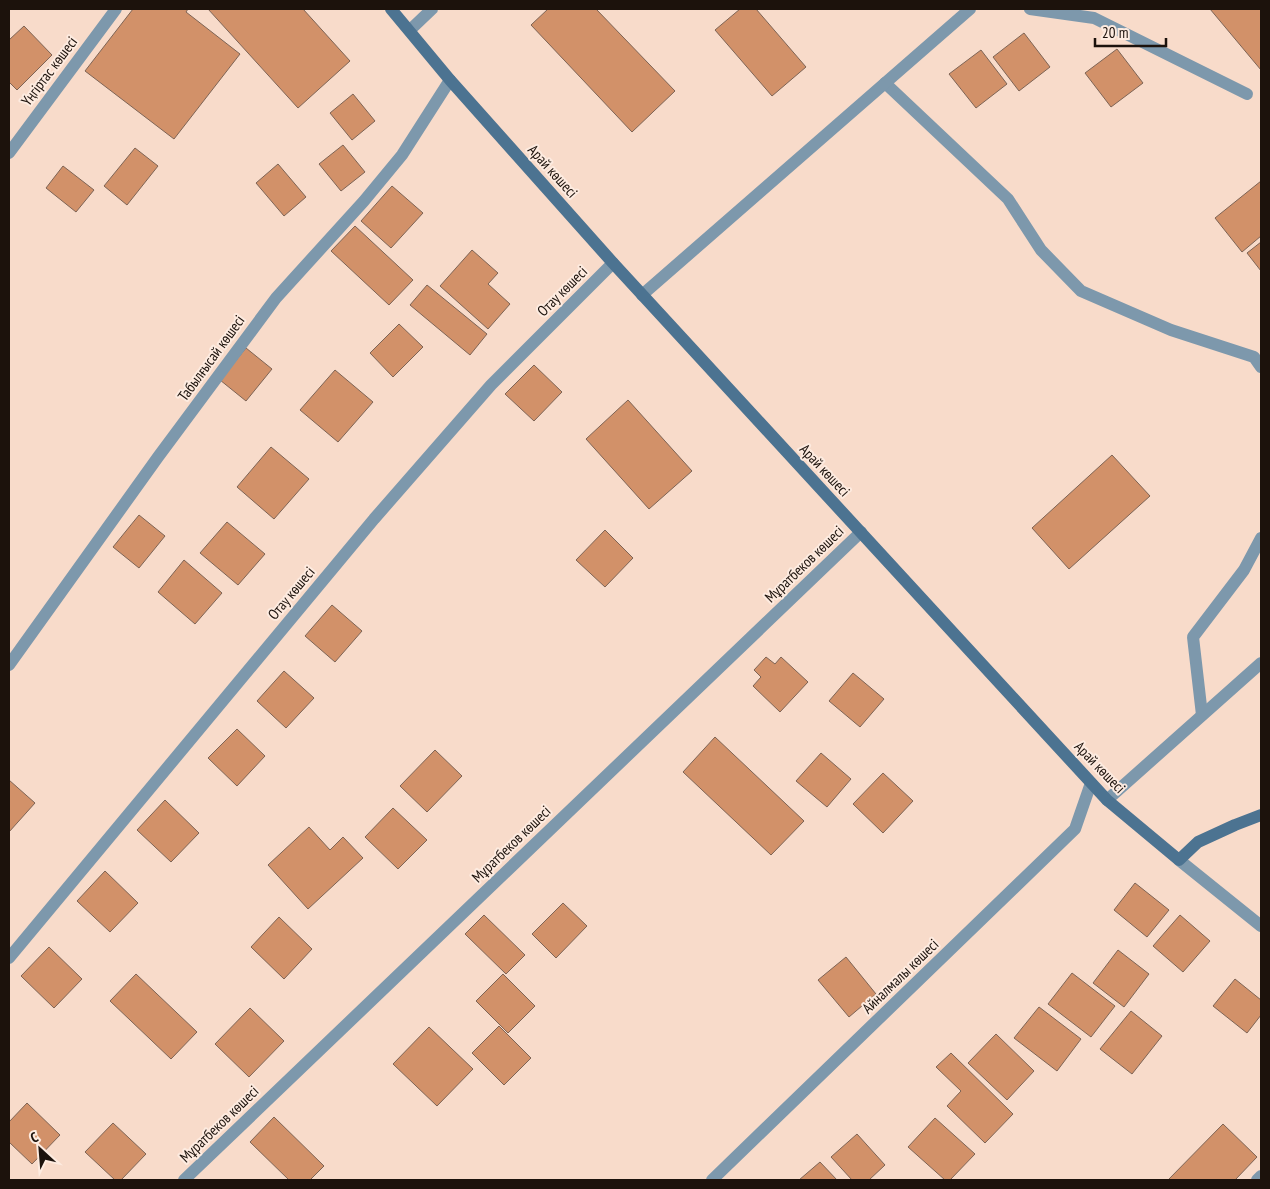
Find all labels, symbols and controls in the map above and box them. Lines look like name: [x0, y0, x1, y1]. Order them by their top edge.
scale bar: [1095, 15, 1166, 47]
text: 20 m: [1102, 23, 1128, 42]
street label: Үңгіртас көшесі: [17, 33, 81, 109]
street label: Арай көшесі: [524, 140, 582, 202]
street label: Отау көшесі: [533, 262, 591, 320]
street label: Табылғысай көшесі: [173, 311, 249, 405]
street label: Арай көшесі: [796, 440, 854, 500]
street label: Мұратбеков көшесі: [761, 522, 847, 606]
street label: Отау көшесі: [263, 563, 319, 623]
street label: Арай көшесі: [1071, 737, 1129, 797]
street label: Мұратбеков көшесі: [468, 802, 554, 886]
street label: Айналмалы көшесі: [858, 935, 942, 1017]
street label: Мұратбеков көшесі: [176, 1082, 262, 1166]
north arrow: [15, 1124, 65, 1174]
text: С: [27, 1128, 42, 1147]

